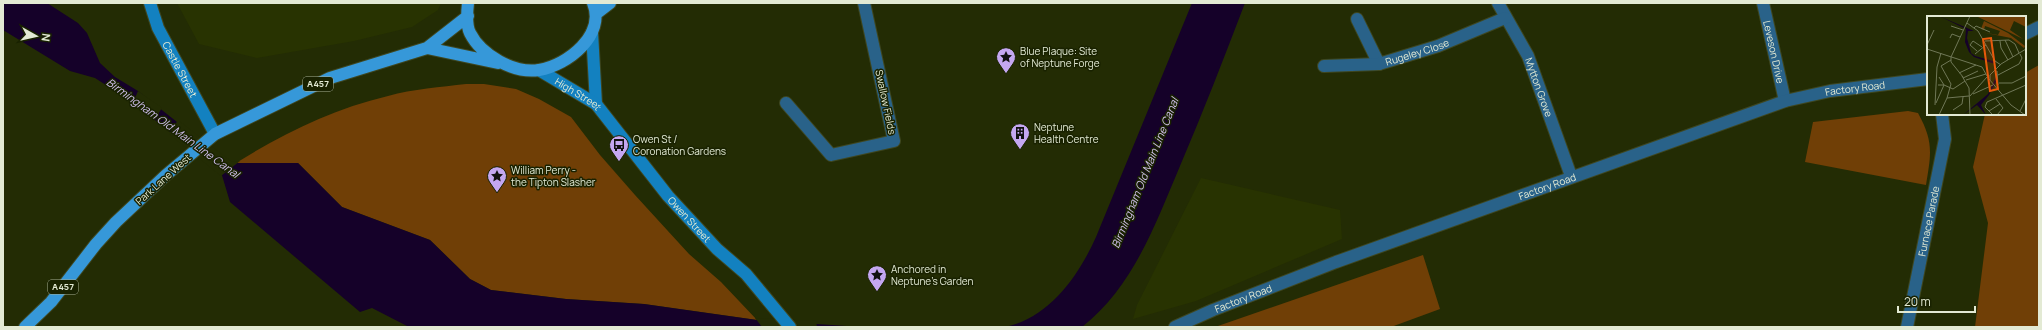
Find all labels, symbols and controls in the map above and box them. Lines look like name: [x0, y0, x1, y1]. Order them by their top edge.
north arrow: [16, 16, 56, 56]
inset map: [1927, 16, 2026, 115]
street label: Leveson Drive: [1760, 19, 1788, 85]
text: N: [38, 33, 54, 43]
street label: Rugeley Close: [1384, 35, 1451, 69]
street label: Castle Street: [159, 39, 201, 100]
place label: Blue Plaque: Site of Neptune Forge: [1020, 44, 1100, 70]
place icon: Blue Plaque: Site of Neptune Forge: [995, 46, 1017, 74]
street label: Mytton Grove: [1522, 56, 1556, 119]
street label: Swallow Fields: [872, 68, 900, 136]
water label: Birmingham Old Main Line Canal: [104, 74, 244, 182]
street label: High Street: [552, 74, 605, 113]
road number: A457: [303, 77, 333, 91]
street label: Factory Road: [1824, 77, 1886, 99]
water label: Birmingham Old Main Line Canal: [1107, 94, 1182, 250]
place label: Neptune Health Centre: [1034, 120, 1099, 146]
building icon: Neptune Health Centre: [1009, 122, 1031, 150]
place label: Owen St / Coronation Gardens: [633, 132, 726, 158]
bus stop icon: Owen St / Coronation Gardens: [608, 134, 630, 162]
street label: Park Lane West: [132, 150, 194, 208]
place label: William Perry - the Tipton Slasher: [511, 163, 596, 189]
place icon: William Perry - the Tipton Slasher: [486, 165, 508, 193]
street label: Factory Road: [1516, 169, 1578, 203]
street label: Furnace Parade: [1914, 185, 1942, 258]
street label: Owen Street: [665, 193, 714, 245]
place label: Anchored in Neptune's Garden: [891, 262, 974, 288]
place icon: Anchored in Neptune's Garden: [866, 264, 888, 292]
road number: A457: [48, 280, 78, 294]
street label: Factory Road: [1213, 281, 1274, 316]
scale bar: [1898, 288, 1975, 314]
text: 20 m: [1904, 293, 1931, 310]

